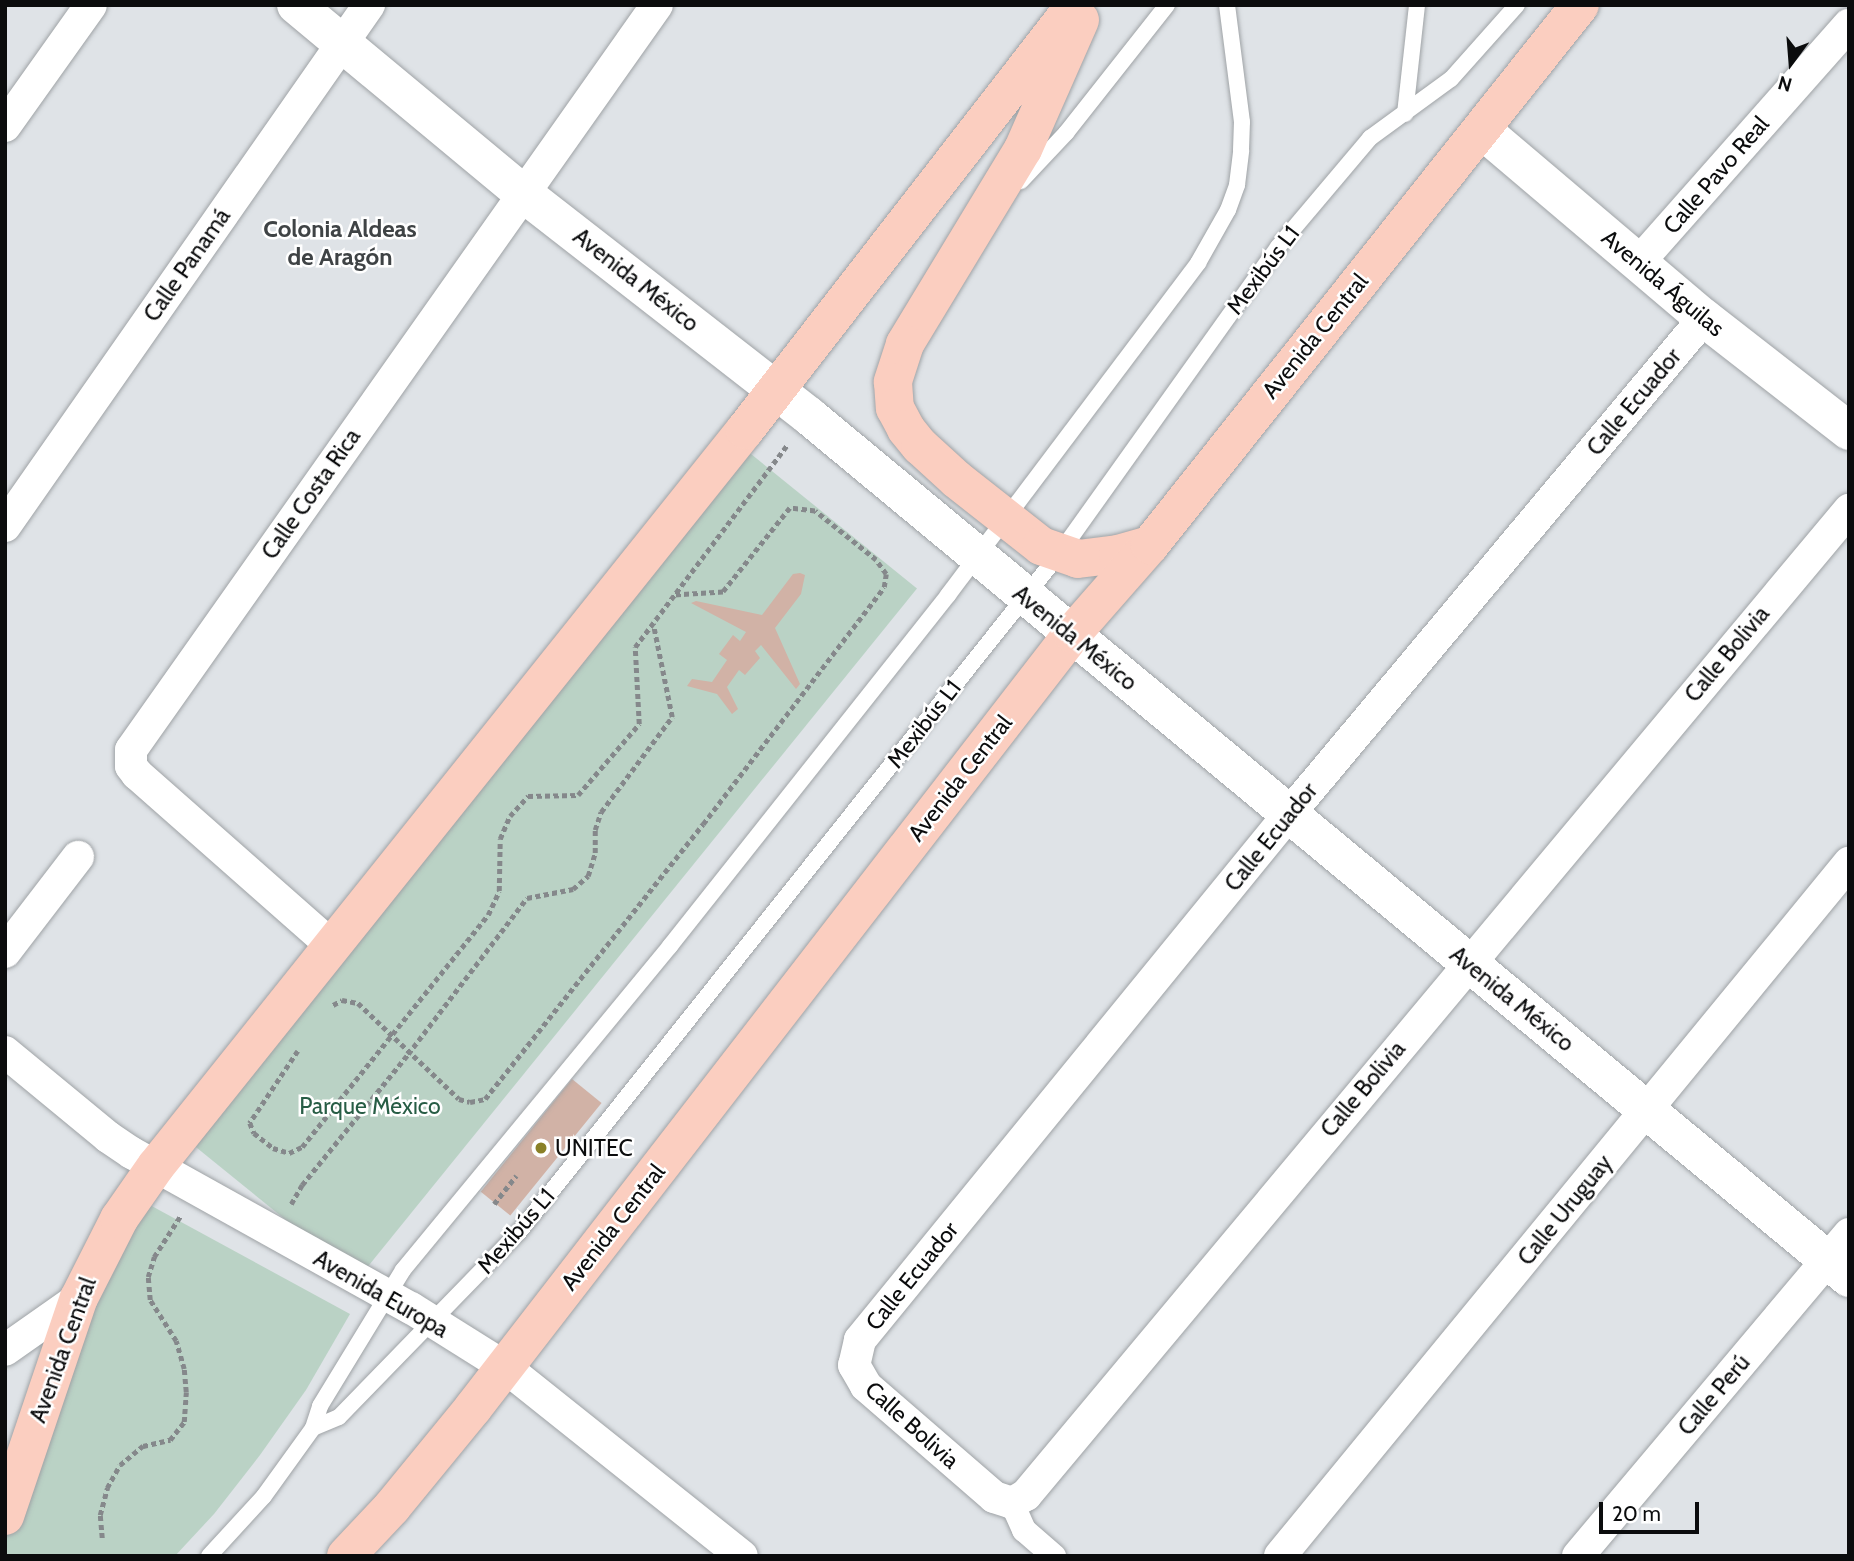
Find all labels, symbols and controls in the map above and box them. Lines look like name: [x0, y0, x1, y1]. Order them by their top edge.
north arrow: [1756, 28, 1826, 98]
text: N: [1775, 71, 1795, 97]
street label: Calle Pavo Real: [1657, 110, 1775, 240]
street label: Calle Panamá: [138, 203, 236, 327]
district label: Colonia Aldeas de Aragón: [263, 215, 417, 271]
street label: Mexibús L1: [1221, 220, 1305, 320]
street label: Avenida México: [568, 222, 704, 338]
street label: Avenida Águilas: [1596, 224, 1730, 342]
street label: Avenida Central: [1256, 268, 1374, 404]
street label: Calle Ecuador: [1581, 343, 1687, 461]
street label: Calle Costa Rica: [256, 423, 366, 565]
street label: Avenida México: [1007, 580, 1143, 696]
street label: Calle Bolivia: [1679, 600, 1775, 708]
street label: Mexibús L1: [881, 675, 967, 773]
street label: Avenida Central: [902, 709, 1018, 847]
street label: Calle Ecuador: [1219, 777, 1323, 897]
street label: Avenida México: [1444, 941, 1580, 1057]
street label: Calle Bolivia: [1315, 1035, 1411, 1143]
park label: Parque México: [299, 1092, 441, 1120]
place label: UNITEC: [555, 1134, 633, 1162]
marker: UNITEC: [533, 1140, 549, 1156]
street label: Calle Uruguay: [1512, 1149, 1618, 1271]
street label: Avenida Central: [555, 1158, 671, 1296]
street label: Mexibús L1: [471, 1183, 561, 1279]
street label: Calle Ecuador: [860, 1216, 964, 1336]
street label: Avenida Europa: [309, 1244, 453, 1344]
street label: Avenida Central: [24, 1274, 102, 1426]
street label: Calle Perú: [1672, 1349, 1756, 1441]
street label: Calle Bolivia: [859, 1376, 965, 1474]
scale bar: [1602, 1488, 1702, 1532]
text: 20 m: [1612, 1501, 1661, 1526]

